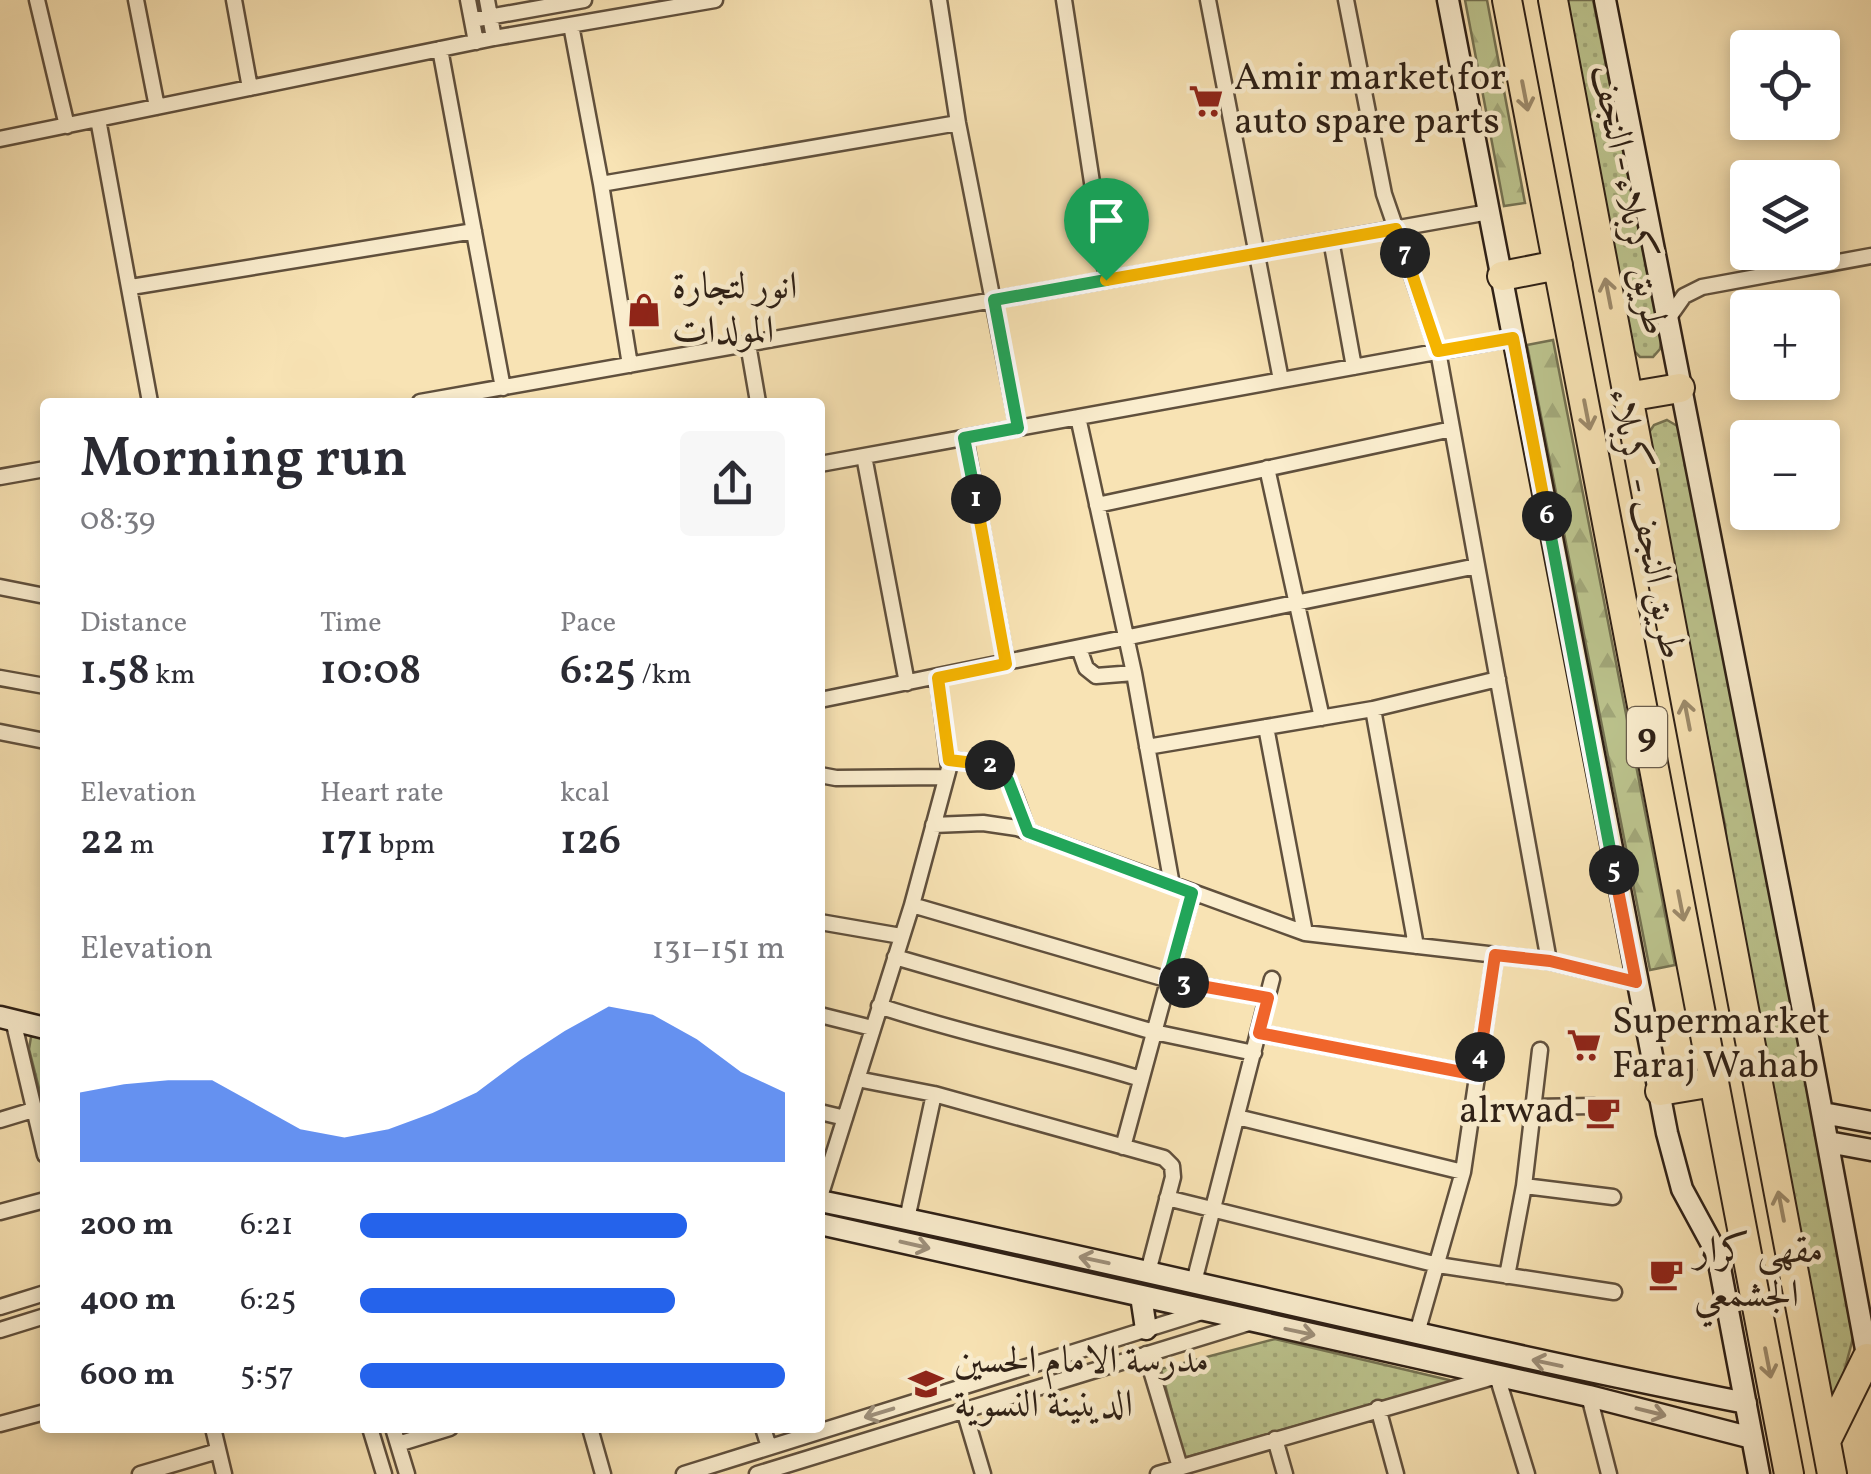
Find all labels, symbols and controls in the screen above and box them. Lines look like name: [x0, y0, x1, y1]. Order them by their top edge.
map controls: [1730, 30, 1840, 530]
button: locate: [1730, 30, 1840, 140]
place label: Amir market for auto spare parts: [1234, 53, 1506, 150]
street label: طريق كربلاء - النجف: [1576, 60, 1680, 340]
one-way arrow: [1517, 79, 1536, 111]
supermarket icon: Amir market for auto spare parts: [1187, 82, 1225, 120]
button: layers: [1730, 160, 1840, 270]
pin: [1064, 178, 1149, 281]
icon: arrive: [1079, 193, 1134, 248]
pin: 7: [1380, 228, 1430, 278]
text: 7: [1398, 233, 1412, 272]
place label: انور لتجارة المولدات: [672, 262, 797, 359]
one-way arrow: [1597, 277, 1616, 309]
button: +: [1730, 290, 1840, 400]
shop icon: انور لتجارة المولدات: [625, 291, 663, 329]
street label: طريق النجف - كربلاء: [1593, 384, 1697, 664]
one-way arrow: [1578, 398, 1597, 430]
button: −: [1730, 420, 1840, 530]
text: Morning run: [80, 423, 408, 499]
button: share: [680, 431, 785, 536]
pin: 1: [951, 474, 1001, 524]
text: 1: [970, 479, 982, 518]
pin: 6: [1522, 491, 1572, 541]
text: 6: [1539, 496, 1555, 535]
text: 08:39: [80, 499, 155, 543]
text: Distance: [80, 604, 187, 643]
text: Time: [320, 604, 381, 643]
text: Pace: [560, 604, 616, 643]
text: 1.58: [80, 643, 150, 702]
text: 10:08: [320, 643, 421, 702]
text: 6:25: [560, 643, 636, 702]
text: km: [150, 656, 195, 695]
text: /km: [636, 656, 692, 695]
one-way arrow: [1677, 699, 1696, 732]
road number: 9: [1627, 707, 1667, 767]
pin: 2: [965, 740, 1015, 790]
text: 2: [983, 745, 997, 784]
text: Elevation: [80, 774, 196, 813]
text: Heart rate: [320, 774, 444, 813]
text: kcal: [560, 774, 610, 813]
text: 22: [80, 813, 124, 872]
text: 171: [320, 813, 373, 872]
text: 126: [560, 813, 621, 872]
text: m: [124, 826, 155, 865]
text: bpm: [373, 826, 435, 865]
pin: 5: [1589, 845, 1639, 895]
text: 5: [1607, 850, 1621, 889]
one-way arrow: [1672, 889, 1691, 922]
text: Elevation: [80, 928, 213, 972]
text: 131–151 m: [652, 928, 785, 972]
pin: 3: [1159, 958, 1209, 1008]
text: 3: [1177, 963, 1191, 1002]
place label: Supermarket Faraj Wahab: [1612, 997, 1830, 1094]
supermarket icon: Supermarket Faraj Wahab: [1565, 1026, 1603, 1064]
pin: 4: [1455, 1032, 1505, 1082]
text: 4: [1472, 1037, 1488, 1076]
place label: alrwad: [1459, 1086, 1575, 1139]
cafe icon: alrwad: [1584, 1093, 1622, 1131]
one-way arrow: [1771, 1190, 1790, 1223]
text: 200 m: [80, 1204, 174, 1248]
text: 6:21: [240, 1204, 293, 1248]
place label: مقهى كرار الجشمعي: [1690, 1226, 1823, 1328]
one-way arrow: [898, 1237, 930, 1255]
one-way arrow: [1079, 1250, 1111, 1268]
cafe icon: مقهى كرار الجشمعي: [1647, 1255, 1685, 1293]
text: 400 m: [80, 1279, 176, 1323]
text: 6:25: [240, 1279, 296, 1323]
one-way arrow: [1283, 1324, 1315, 1342]
place label: مدرسة الامام الحسين الدينينة النسوية: [954, 1336, 1209, 1433]
one-way arrow: [1759, 1346, 1778, 1378]
one-way arrow: [1532, 1353, 1564, 1372]
text: 600 m: [80, 1354, 175, 1398]
text: 5:57: [240, 1354, 294, 1398]
school or university icon: مدرسة الامام الحسين الدينينة النسوية: [907, 1365, 945, 1403]
one-way arrow: [1635, 1404, 1666, 1423]
one-way arrow: [863, 1405, 895, 1423]

